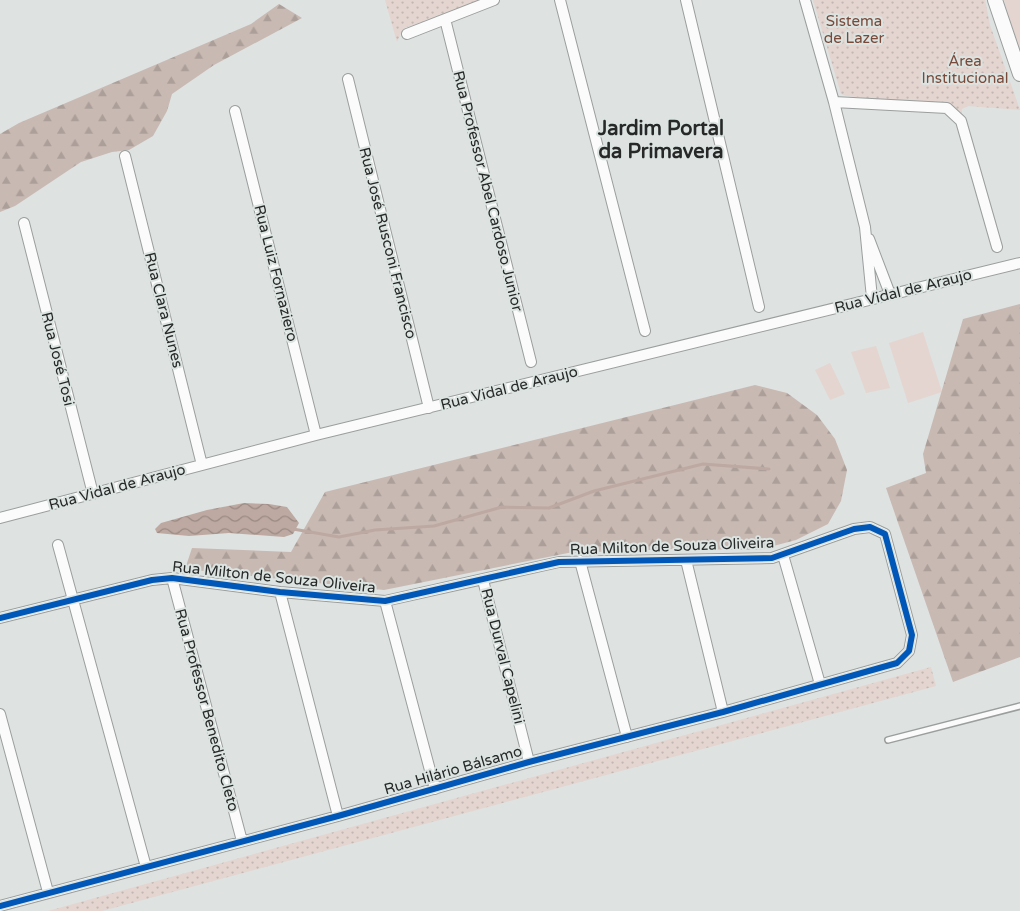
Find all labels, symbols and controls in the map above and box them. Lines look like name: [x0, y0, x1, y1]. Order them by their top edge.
park label: Sistema de Lazer: [824, 12, 885, 47]
park label: Área Institucional: [922, 52, 1008, 87]
street label: Rua Professor Abel Cardoso Junior: [449, 69, 527, 313]
district label: Jardim Portal da Primavera: [597, 117, 724, 164]
street label: Rua José Rusconi Francisco: [355, 145, 421, 341]
street label: Rua Luiz Fornaziero: [250, 203, 302, 343]
street label: Rua Clara Nunes: [141, 250, 187, 370]
street label: Rua Vidal de Araujo: [833, 265, 973, 317]
street label: Rua José Tosi: [38, 310, 78, 408]
street label: Rua Vidal de Araujo: [439, 362, 579, 414]
street label: Rua Vidal de Araujo: [47, 460, 187, 514]
street label: Rua Milton de Souza Oliveira: [569, 533, 775, 559]
street label: Rua Milton de Souza Oliveira: [171, 557, 377, 597]
street label: Rua Durval Capelini: [477, 586, 529, 726]
street label: Rua Professor Benedito Cleto: [171, 607, 243, 813]
street label: Rua Hilário Bálsamo: [382, 742, 524, 798]

